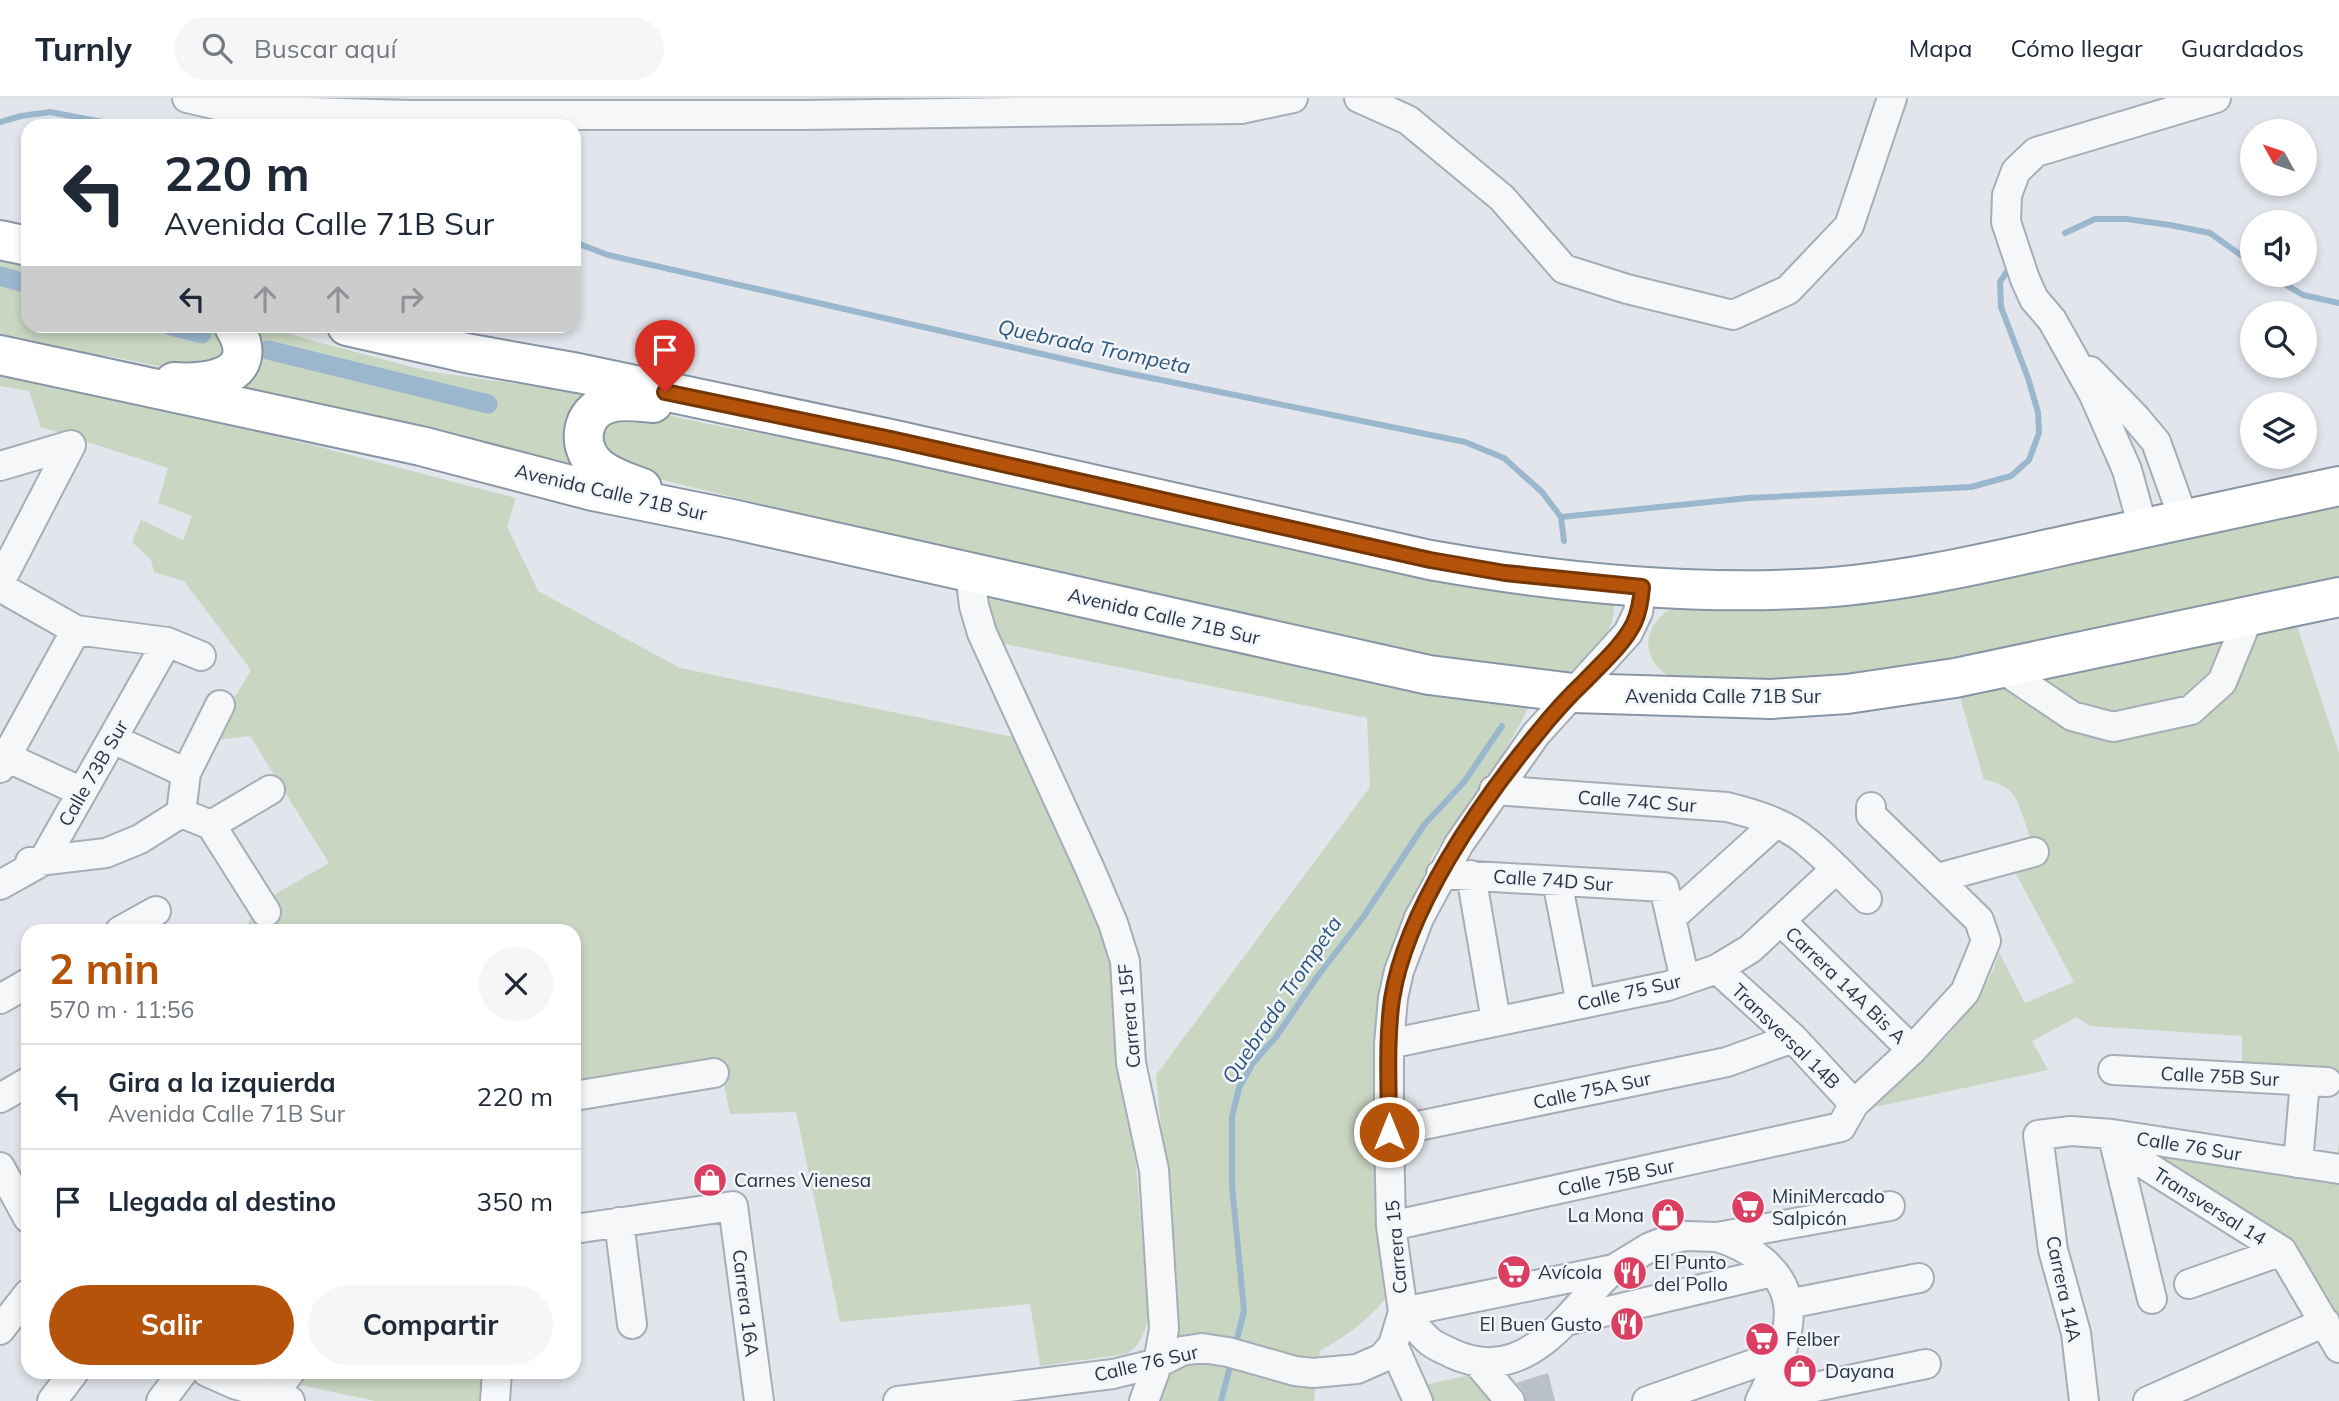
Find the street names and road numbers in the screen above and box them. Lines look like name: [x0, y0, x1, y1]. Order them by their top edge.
street label: Avenida Calle 71B Sur: [513, 458, 709, 526]
street label: Avenida Calle 71B Sur: [1066, 582, 1262, 650]
street label: Avenida Calle 71B Sur: [1625, 684, 1821, 708]
street label: Calle 73B Sur: [53, 715, 133, 830]
street label: Calle 74C Sur: [1577, 785, 1697, 817]
street label: Calle 74D Sur: [1492, 864, 1614, 896]
street label: Carrera 14A Bis A: [1781, 921, 1911, 1049]
street label: Carrera 15F: [1112, 962, 1146, 1069]
street label: Calle 75 Sur: [1575, 968, 1683, 1016]
street label: Transversal 14B: [1727, 978, 1845, 1094]
street label: Calle 75B Sur: [2160, 1061, 2280, 1091]
street label: Calle 75A Sur: [1531, 1066, 1653, 1114]
street label: Calle 76 Sur: [2135, 1126, 2243, 1166]
street label: Calle 75B Sur: [1555, 1153, 1677, 1201]
street label: Transversal 14: [2149, 1162, 2271, 1250]
street label: Carrera 15: [1380, 1199, 1412, 1295]
street label: Carrera 14A: [2041, 1234, 2087, 1344]
street label: Carrera 16A: [728, 1248, 764, 1358]
street label: Calle 76 Sur: [1092, 1339, 1200, 1387]

